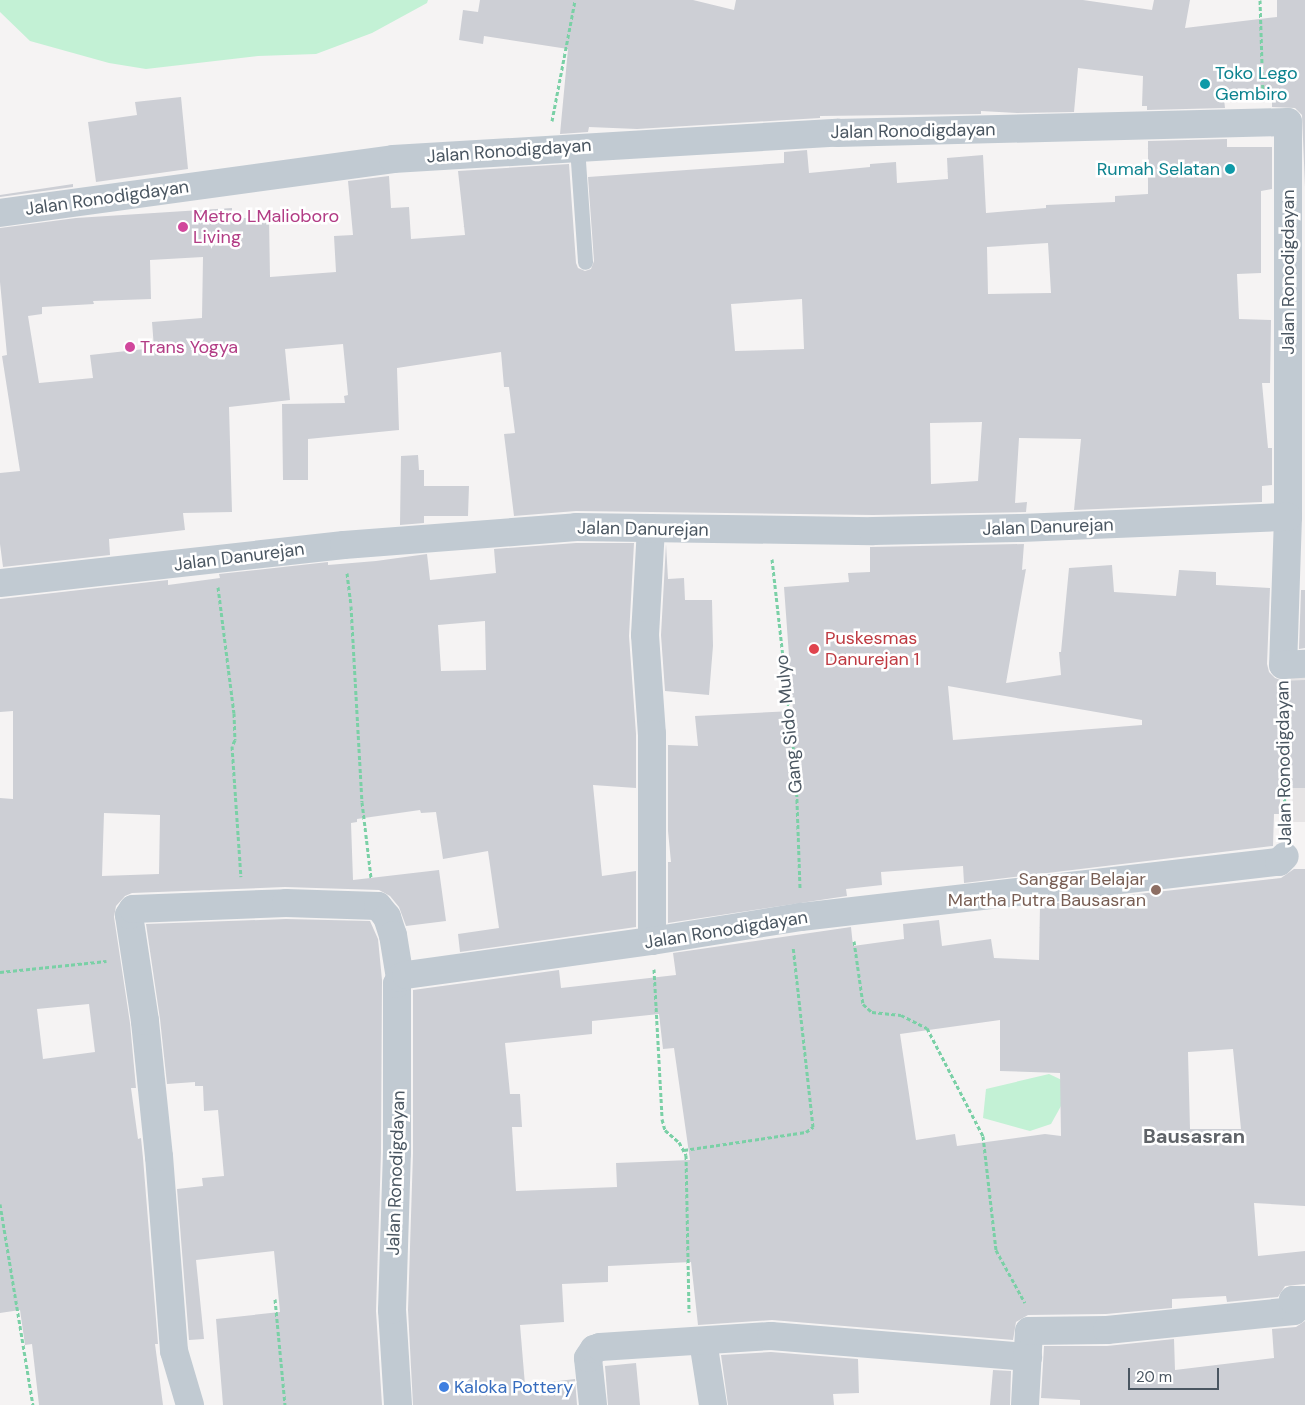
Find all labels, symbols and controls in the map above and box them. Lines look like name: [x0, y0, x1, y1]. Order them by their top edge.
place label: Toko Lego Gembiro: [1215, 63, 1298, 106]
marker: Toko Lego Gembiro: [1199, 78, 1211, 90]
street label: Jalan Ronodigdayan: [830, 119, 996, 143]
street label: Jalan Ronodigdayan: [426, 134, 592, 168]
place label: Rumah Selatan: [1097, 158, 1220, 180]
marker: Rumah Selatan: [1224, 163, 1236, 175]
street label: Jalan Ronodigdayan: [24, 176, 190, 220]
street label: Jalan Ronodigdayan: [1277, 189, 1299, 355]
place label: Metro LMalioboro Living: [193, 206, 339, 248]
marker: Metro LMalioboro Living: [177, 221, 189, 233]
place label: Trans Yogya: [140, 336, 238, 358]
marker: Trans Yogya: [124, 341, 136, 353]
street label: Jalan Danurejan: [982, 514, 1114, 540]
street label: Jalan Danurejan: [577, 517, 709, 541]
street label: Jalan Danurejan: [172, 538, 306, 576]
place label: Puskesmas Danurejan 1: [825, 628, 919, 670]
marker: Puskesmas Danurejan 1: [807, 642, 821, 656]
street label: Gang Sido Mulyo: [771, 654, 807, 794]
street label: Jalan Ronodigdayan: [1272, 680, 1296, 846]
place label: Sanggar Belajar Martha Putra Bausasran: [948, 869, 1146, 912]
marker: Sanggar Belajar Martha Putra Bausasran: [1150, 884, 1162, 896]
street label: Jalan Ronodigdayan: [643, 906, 809, 954]
street label: Jalan Ronodigdayan: [382, 1090, 410, 1256]
district label: Bausasran: [1143, 1124, 1245, 1148]
scale bar: [1130, 1358, 1221, 1390]
text: 20 m: [1136, 1367, 1172, 1387]
place label: Kaloka Pottery: [454, 1376, 573, 1398]
marker: Kaloka Pottery: [438, 1381, 450, 1393]

